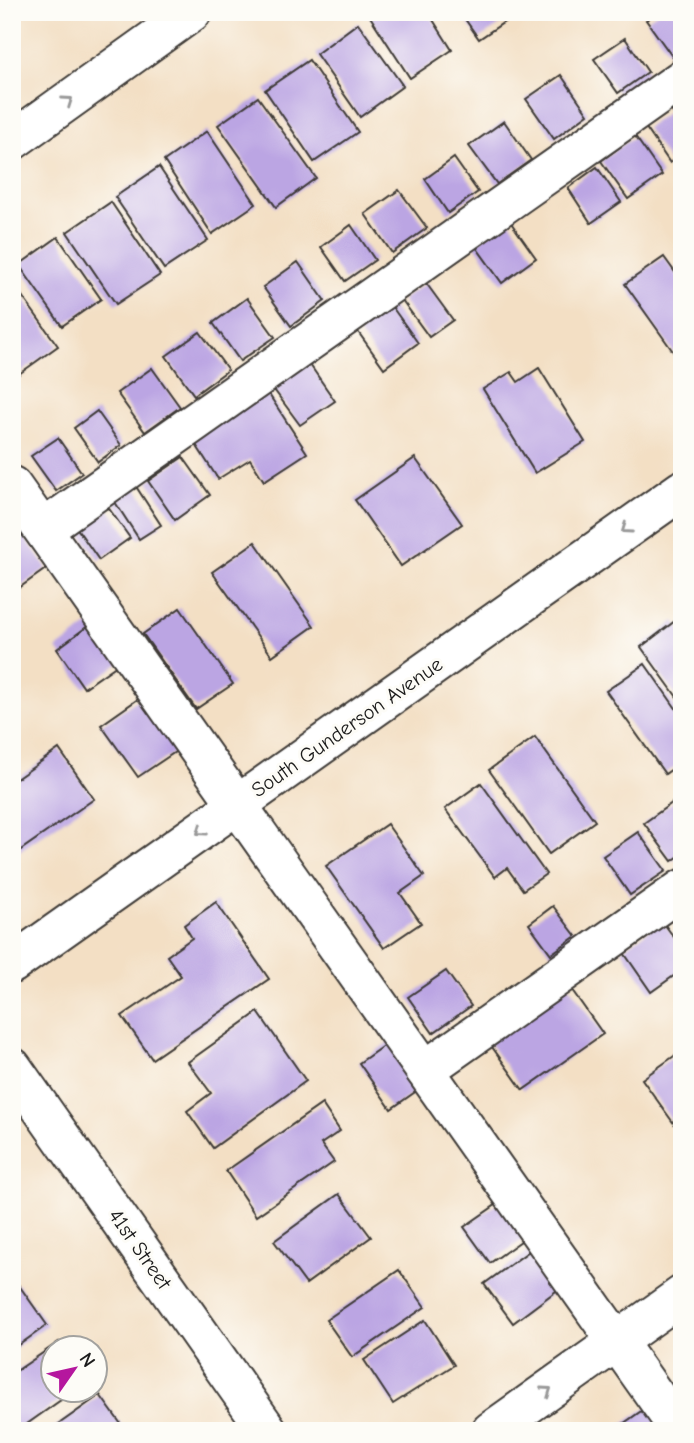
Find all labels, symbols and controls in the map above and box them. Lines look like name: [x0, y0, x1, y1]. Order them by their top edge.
one-way arrow: [60, 97, 73, 109]
one-way arrow: [621, 521, 634, 533]
street label: South Gunderson Avenue: [247, 652, 447, 802]
one-way arrow: [196, 823, 209, 835]
street label: 41st Street: [104, 1204, 177, 1295]
north arrow: [38, 1334, 108, 1404]
text: N: [75, 1349, 100, 1371]
one-way arrow: [539, 1387, 552, 1399]

